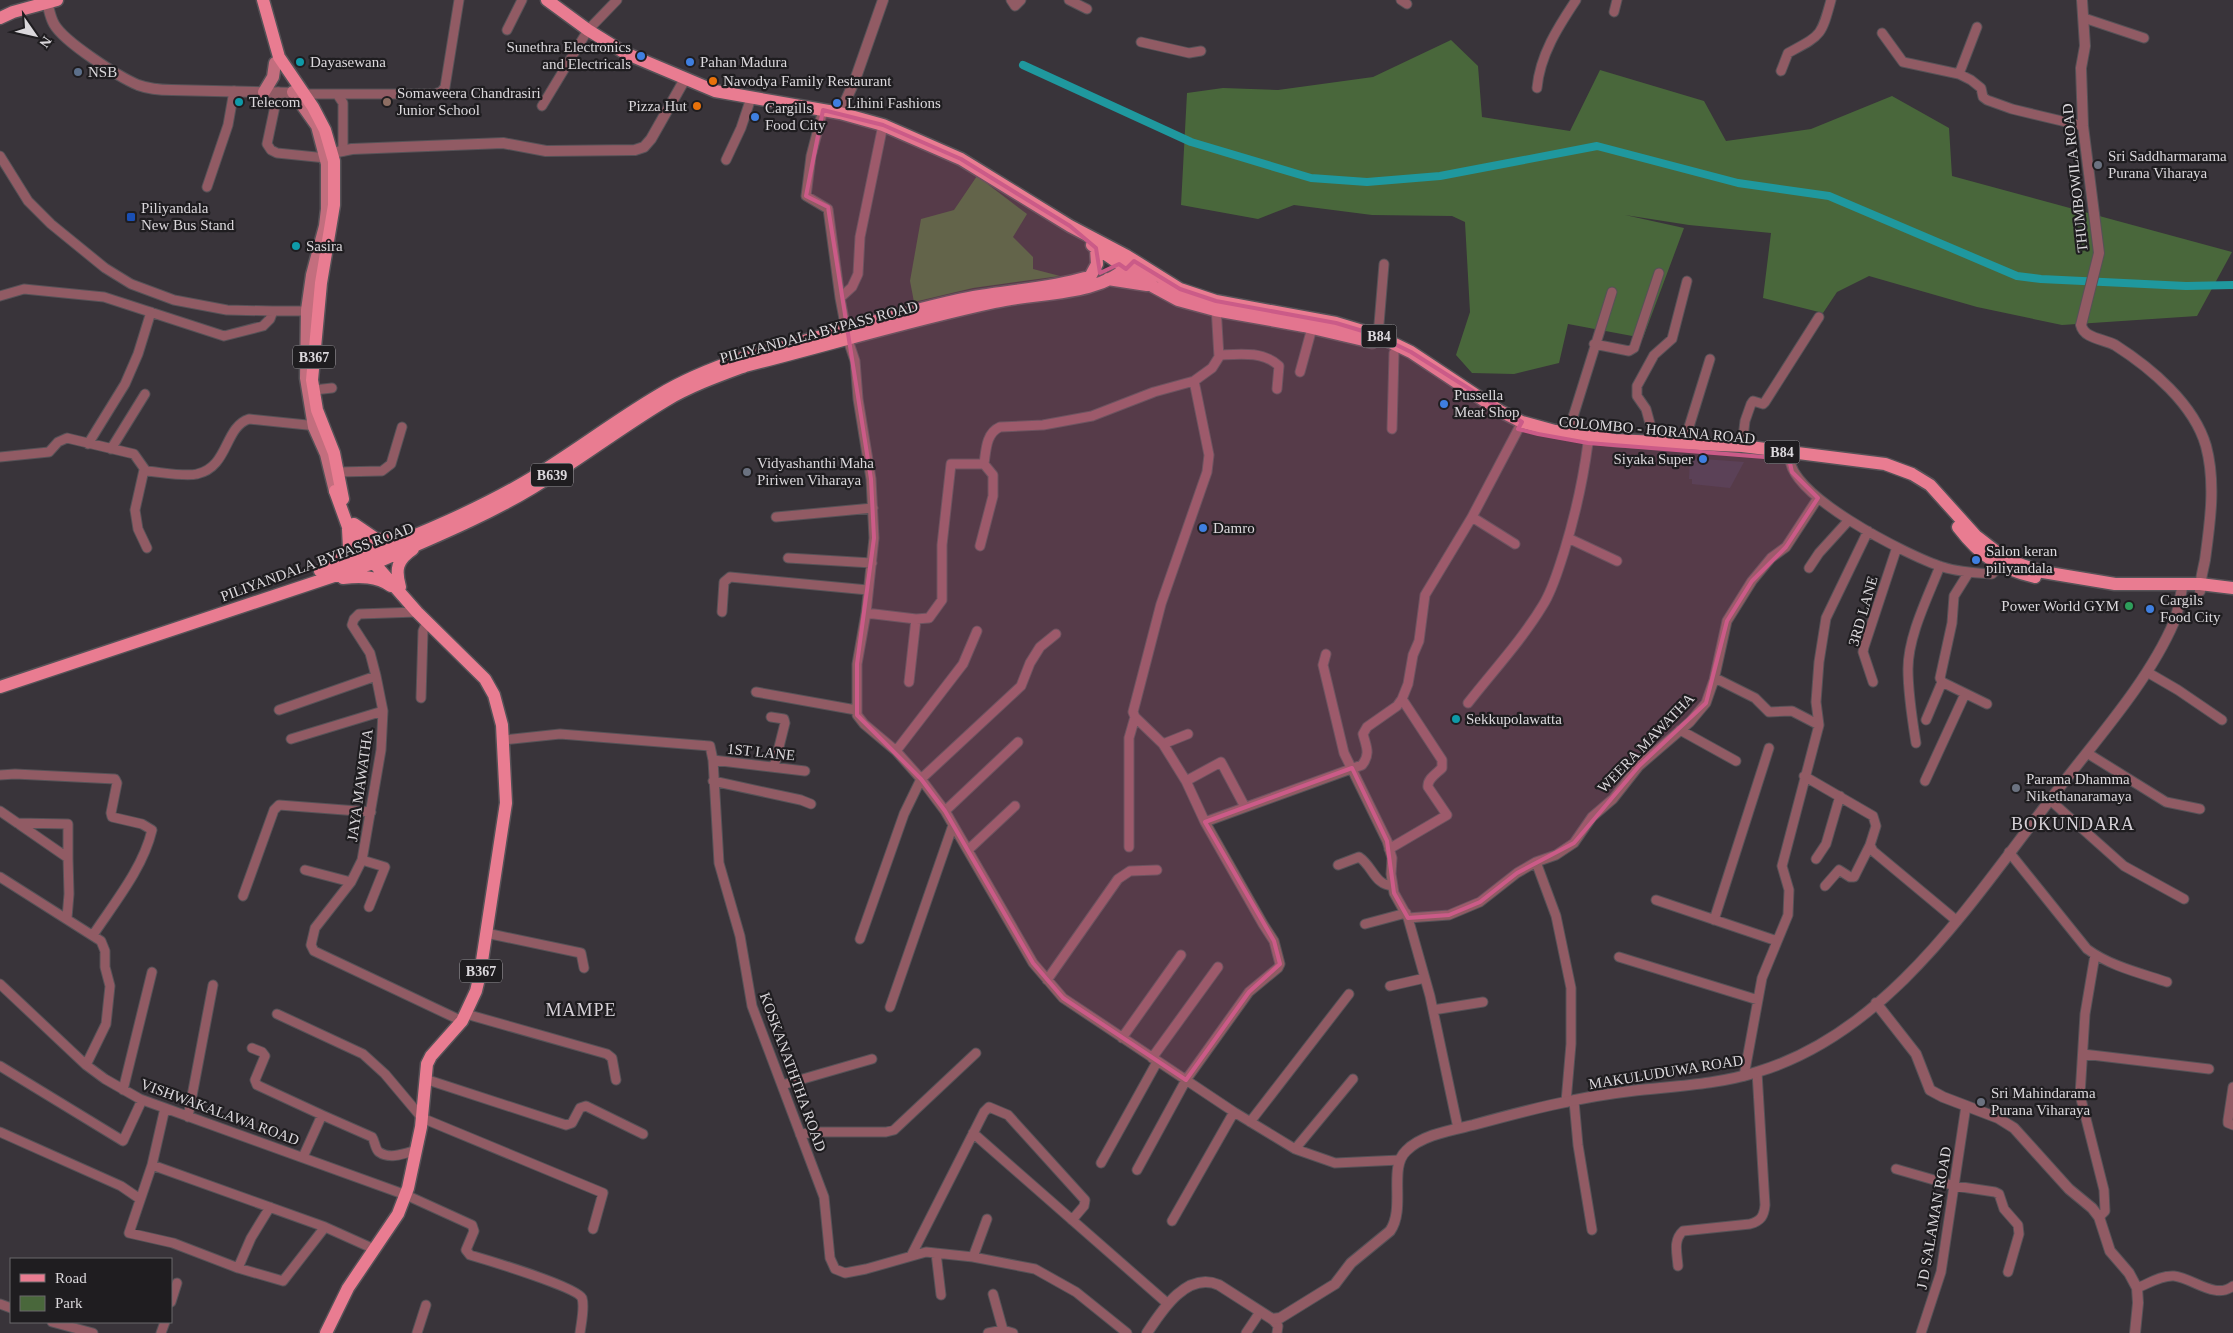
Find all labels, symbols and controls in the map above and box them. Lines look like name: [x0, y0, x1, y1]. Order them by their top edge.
north arrow: [10, 10, 60, 60]
text: N: [36, 34, 54, 50]
place label: Sunethra Electronics and Electricals: [506, 39, 631, 72]
marker: Sunethra Electronics and Electricals: [635, 50, 647, 62]
place label: Dayasewana: [310, 54, 386, 70]
place label: Pahan Madura: [700, 54, 787, 70]
marker: Dayasewana: [294, 56, 306, 68]
marker: Pahan Madura: [684, 56, 696, 68]
place label: NSB: [88, 64, 117, 80]
marker: NSB: [72, 66, 84, 78]
place label: Navodya Family Restaurant: [723, 73, 892, 89]
marker: Navodya Family Restaurant: [707, 75, 719, 87]
place label: Somaweera Chandrasiri Junior School: [397, 85, 541, 118]
place label: Telecom: [249, 94, 301, 110]
place label: Lihini Fashions: [847, 95, 941, 111]
marker: Telecom: [233, 96, 245, 108]
marker: Somaweera Chandrasiri Junior School: [381, 96, 393, 108]
marker: Lihini Fashions: [831, 97, 843, 109]
place label: Pizza Hut: [628, 98, 688, 114]
marker: Pizza Hut: [691, 100, 703, 112]
place label: Cargills Food City: [765, 100, 826, 133]
street label: THUMBOWILA ROAD: [2059, 103, 2091, 253]
marker: Cargills Food City: [749, 111, 761, 123]
place label: Sri Saddharmarama Purana Viharaya: [2108, 148, 2227, 181]
marker: Sri Saddharmarama Purana Viharaya: [2092, 159, 2104, 171]
place label: Piliyandala New Bus Stand: [141, 200, 235, 233]
marker: Piliyandala New Bus Stand: [125, 211, 137, 223]
place label: Sasira: [306, 238, 343, 254]
marker: Sasira: [290, 240, 302, 252]
street label: PILIYANDALA BYPASS ROAD: [718, 298, 920, 366]
road number: B84: [1362, 324, 1396, 348]
road number: B367: [293, 346, 335, 368]
place label: Pussella Meat Shop: [1454, 387, 1519, 420]
marker: Pussella Meat Shop: [1438, 398, 1450, 410]
street label: COLOMBO - HORANA ROAD: [1558, 413, 1756, 447]
road number: B84: [1764, 441, 1800, 464]
place label: Siyaka Super: [1613, 451, 1693, 467]
marker: Siyaka Super: [1697, 453, 1709, 465]
place label: Vidyashanthi Maha Piriwen Viharaya: [757, 455, 874, 488]
road number: B639: [531, 464, 573, 486]
marker: Vidyashanthi Maha Piriwen Viharaya: [741, 466, 753, 478]
street label: PILIYANDALA BYPASS ROAD: [218, 519, 416, 604]
place label: Damro: [1213, 520, 1255, 536]
marker: Damro: [1197, 522, 1209, 534]
place label: Salon keran piliyandala: [1986, 543, 2058, 576]
marker: Salon keran piliyandala: [1970, 554, 1982, 566]
street label: 3RD LANE: [1845, 574, 1881, 648]
place label: Cargils Food City: [2160, 592, 2221, 625]
place label: Power World GYM: [2001, 598, 2119, 614]
marker: Power World GYM: [2123, 600, 2135, 612]
marker: Cargils Food City: [2144, 603, 2156, 615]
street label: WEERA MAWATHA: [1594, 690, 1698, 796]
place label: Sekkupolawatta: [1466, 711, 1562, 727]
marker: Sekkupolawatta: [1450, 713, 1462, 725]
street label: JAYA MAWATHA: [344, 727, 376, 842]
street label: 1ST LANE: [726, 740, 796, 764]
place label: Parama Dhamma Nikethanaramaya: [2026, 771, 2132, 804]
marker: Parama Dhamma Nikethanaramaya: [2010, 782, 2022, 794]
district label: BOKUNDARA: [2011, 814, 2135, 834]
road number: B367: [460, 959, 502, 982]
street label: KOSKANATHTHA ROAD: [757, 990, 829, 1154]
district label: MAMPE: [545, 1000, 617, 1020]
street label: MAKULUDUWA ROAD: [1588, 1052, 1745, 1092]
street label: VISHWAKALAWA ROAD: [139, 1076, 302, 1148]
place label: Sri Mahindarama Purana Viharaya: [1991, 1085, 2096, 1118]
marker: Sri Mahindarama Purana Viharaya: [1975, 1096, 1987, 1108]
street label: J D SALAMAN ROAD: [1914, 1145, 1954, 1291]
legend: [10, 1258, 172, 1323]
text: Road: [55, 1270, 87, 1286]
text: Park: [55, 1295, 83, 1311]

